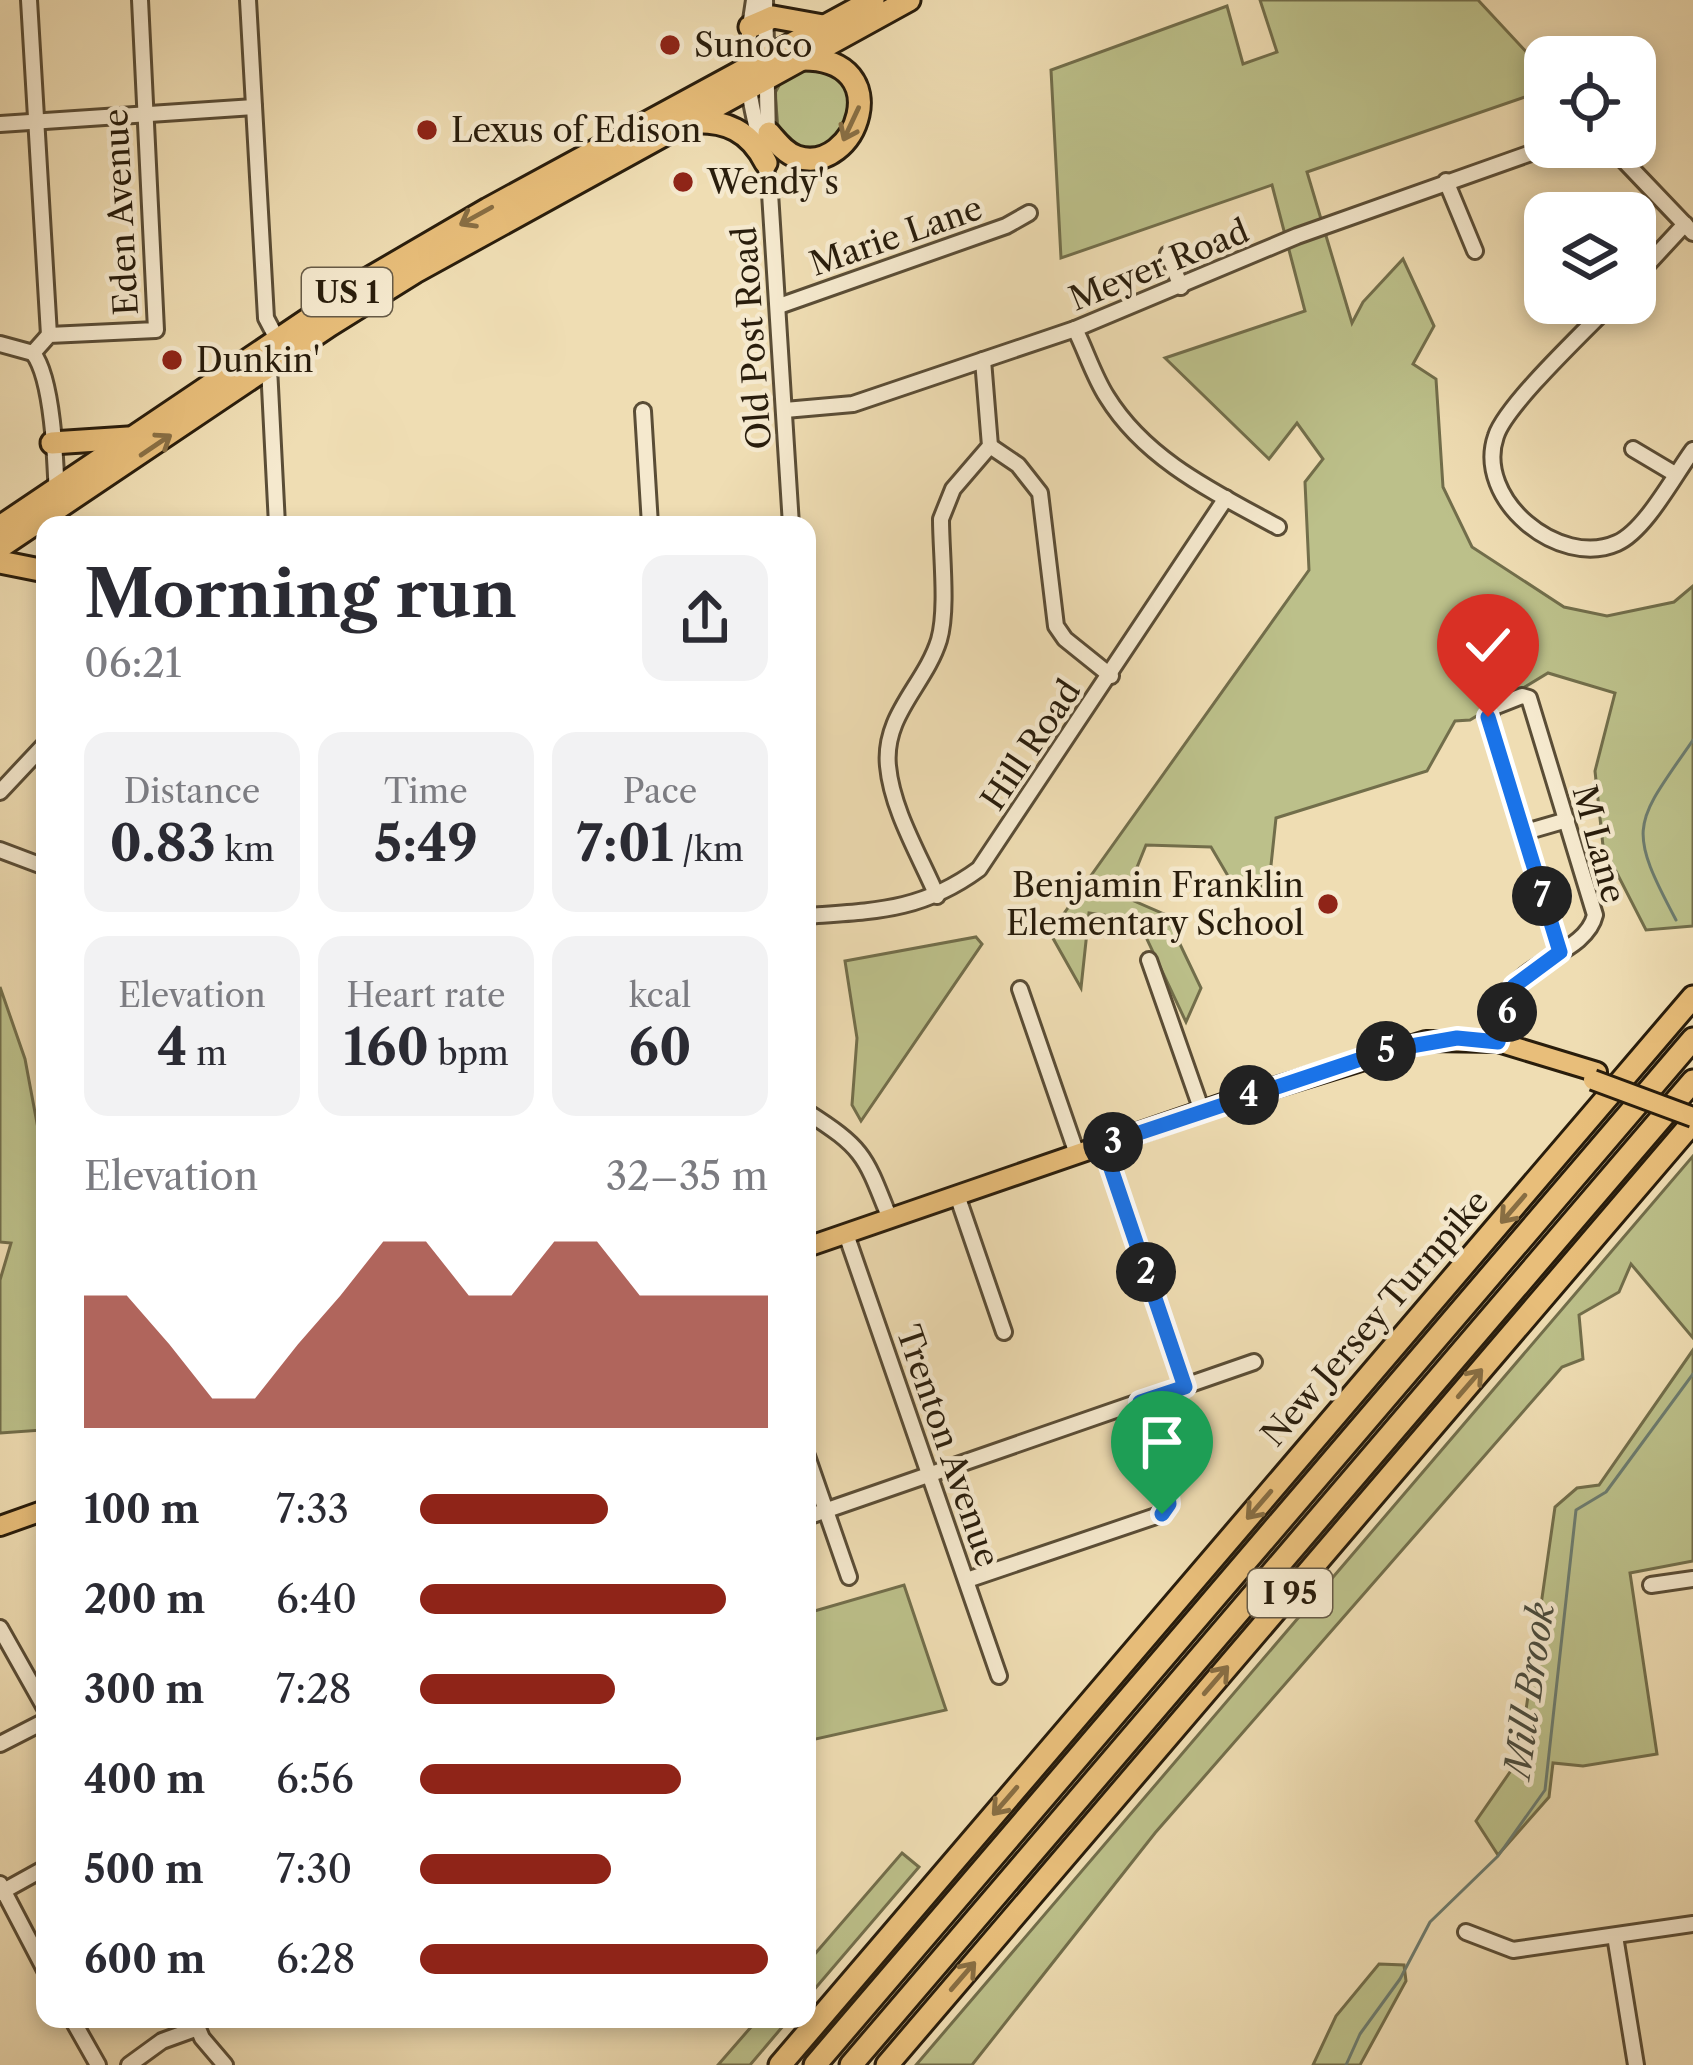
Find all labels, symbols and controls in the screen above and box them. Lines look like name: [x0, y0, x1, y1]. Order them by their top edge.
place label: Sunoco: [694, 25, 813, 66]
marker: Sunoco: [657, 32, 683, 58]
map controls: [1524, 36, 1656, 324]
button: locate: [1524, 36, 1656, 168]
one-way arrow: [839, 106, 861, 142]
street label: Eden Avenue: [95, 108, 147, 316]
place label: Lexus of Edison: [451, 110, 701, 151]
marker: Lexus of Edison: [414, 117, 440, 143]
place label: Wendy's: [706, 162, 839, 203]
marker: Wendy's: [670, 169, 696, 195]
street label: Marie Lane: [804, 187, 988, 285]
button: layers: [1524, 192, 1656, 324]
one-way arrow: [459, 205, 494, 228]
street label: Meyer Road: [1063, 210, 1255, 320]
street label: Old Post Road: [724, 225, 780, 451]
road number: US 1: [302, 268, 392, 316]
place label: Dunkin': [196, 340, 320, 381]
marker: Dunkin': [159, 347, 185, 373]
one-way arrow: [138, 432, 172, 457]
text: Morning run: [84, 553, 517, 634]
button: share: [642, 555, 768, 681]
pin: [1437, 594, 1539, 717]
icon: check: [1455, 612, 1521, 678]
text: 06:21: [84, 639, 181, 687]
street label: Hill Road: [973, 672, 1089, 818]
text: Distance: [124, 771, 260, 812]
text: Time: [384, 771, 468, 812]
text: Pace: [623, 771, 697, 812]
street label: M Lane: [1564, 781, 1634, 907]
text: 0.83: [110, 812, 216, 874]
text: 5:49: [374, 812, 478, 874]
text: 7:01: [576, 812, 673, 874]
text: km: [216, 829, 274, 870]
text: /km: [673, 829, 744, 870]
place label: Benjamin Franklin Elementary School: [1006, 865, 1304, 944]
pin: 7: [1512, 866, 1572, 926]
text: 7: [1533, 875, 1551, 916]
marker: Benjamin Franklin Elementary School: [1315, 891, 1341, 917]
text: Elevation: [118, 975, 266, 1016]
text: Heart rate: [346, 975, 506, 1016]
text: kcal: [629, 975, 691, 1016]
pin: 6: [1477, 982, 1537, 1042]
text: 6: [1497, 991, 1517, 1032]
text: 4: [157, 1016, 187, 1078]
text: 160: [343, 1016, 429, 1078]
text: 60: [629, 1016, 691, 1078]
pin: 5: [1356, 1021, 1416, 1081]
text: 5: [1377, 1030, 1395, 1071]
text: m: [187, 1033, 227, 1074]
text: bpm: [429, 1033, 509, 1074]
pin: 4: [1219, 1065, 1279, 1125]
text: 4: [1239, 1074, 1259, 1115]
pin: 3: [1083, 1112, 1143, 1172]
text: 3: [1104, 1121, 1122, 1162]
text: Elevation: [84, 1152, 258, 1200]
text: 32–35 m: [606, 1152, 768, 1200]
street label: New Jersey Turnpike: [1253, 1182, 1497, 1454]
one-way arrow: [1499, 1193, 1527, 1224]
pin: 2: [1116, 1242, 1176, 1302]
text: 2: [1136, 1251, 1156, 1292]
street label: Trenton Avenue: [887, 1320, 1009, 1572]
one-way arrow: [1455, 1368, 1483, 1399]
pin: [1111, 1391, 1213, 1514]
icon: arrive: [1129, 1409, 1195, 1475]
text: 100 m: [84, 1485, 200, 1533]
text: 7:33: [276, 1485, 349, 1533]
one-way arrow: [1246, 1489, 1273, 1520]
road number: I 95: [1248, 1569, 1332, 1617]
text: 200 m: [84, 1575, 205, 1623]
text: 6:40: [276, 1575, 357, 1623]
water label: Mill Brook: [1494, 1599, 1563, 1784]
text: 300 m: [84, 1665, 204, 1713]
text: 7:28: [276, 1665, 352, 1713]
one-way arrow: [1202, 1665, 1230, 1696]
text: 400 m: [84, 1755, 205, 1803]
text: 6:56: [276, 1755, 354, 1803]
one-way arrow: [992, 1785, 1020, 1816]
text: 500 m: [84, 1845, 204, 1893]
text: 7:30: [276, 1845, 352, 1893]
text: 600 m: [84, 1935, 206, 1983]
text: 6:28: [276, 1935, 355, 1983]
one-way arrow: [948, 1961, 976, 1992]

